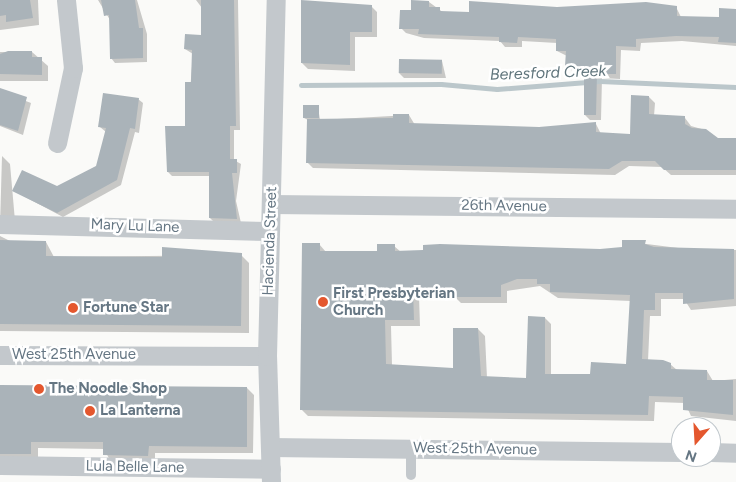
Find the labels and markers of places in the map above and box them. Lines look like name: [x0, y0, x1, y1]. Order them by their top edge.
place label: First Presbyterian Church: [333, 284, 455, 319]
marker: First Presbyterian Church: [317, 296, 329, 308]
place label: Fortune Star: [83, 299, 169, 317]
marker: Fortune Star: [67, 302, 79, 314]
place label: The Noodle Shop: [49, 380, 167, 398]
marker: The Noodle Shop: [33, 383, 45, 395]
place label: La Lanterna: [100, 402, 181, 420]
marker: La Lanterna: [84, 405, 96, 417]

